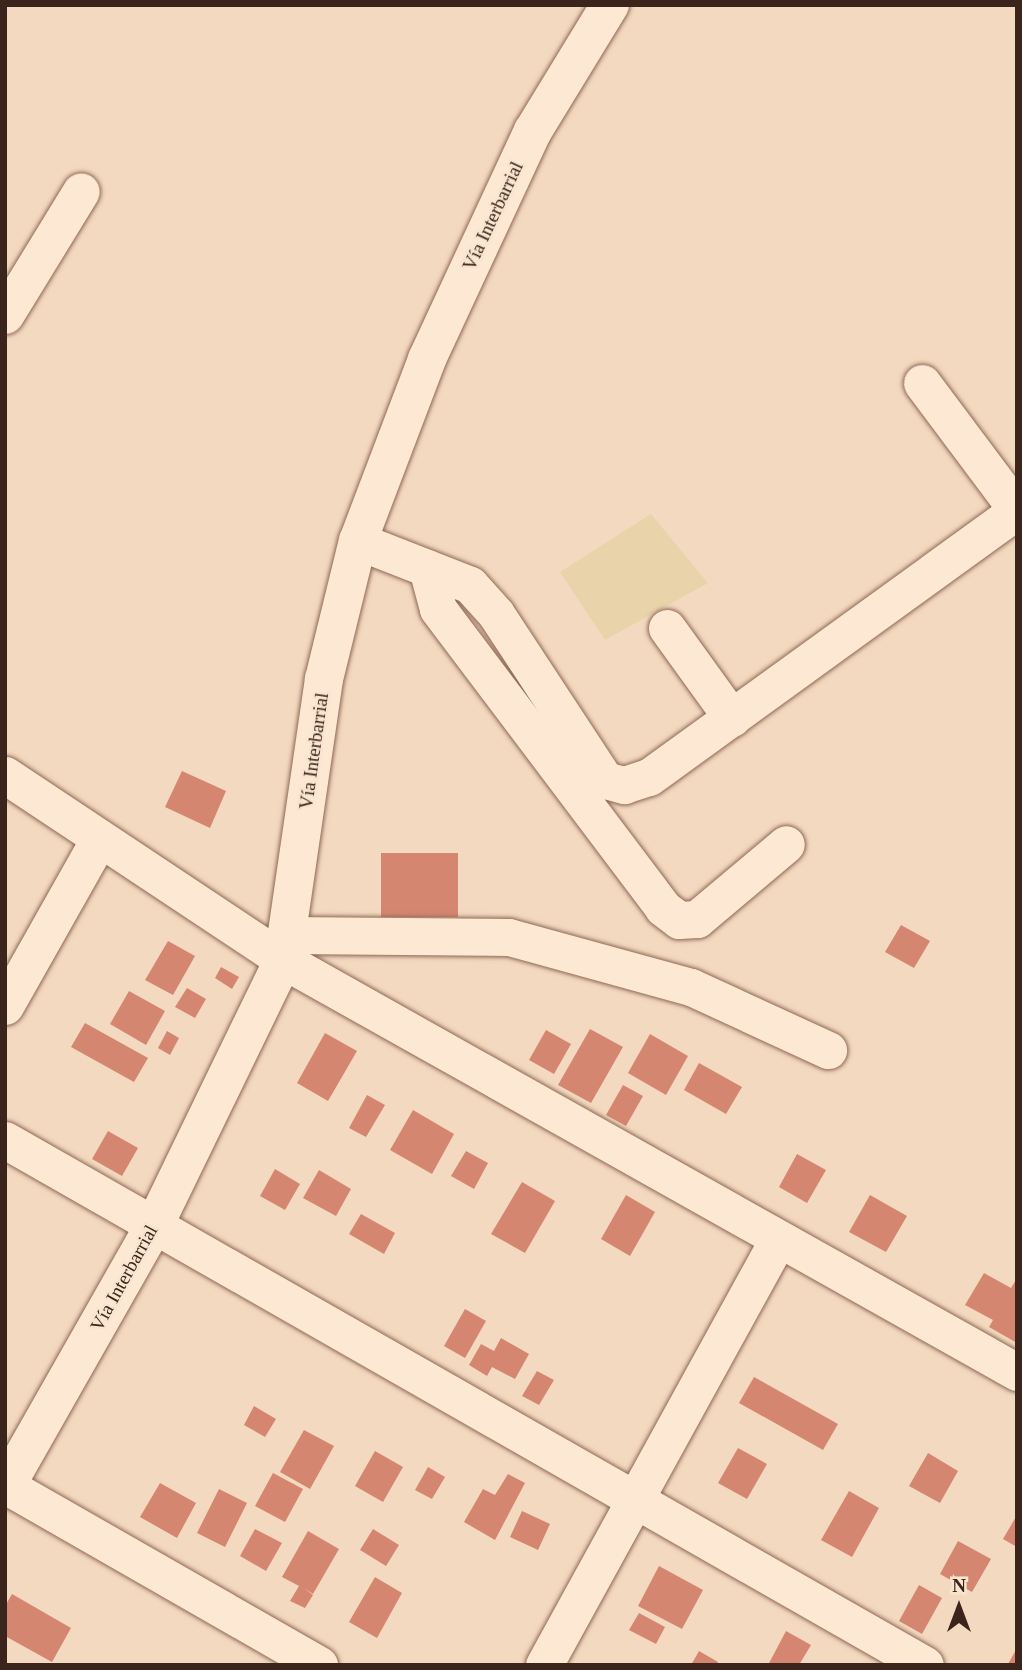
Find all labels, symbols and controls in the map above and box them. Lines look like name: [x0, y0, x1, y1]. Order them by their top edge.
street label: Vía Interbarrial: [458, 158, 528, 274]
street label: Vía Interbarrial: [295, 691, 333, 811]
street label: Vía Interbarrial: [86, 1221, 162, 1335]
north arrow: [924, 1572, 994, 1642]
text: N: [952, 1575, 966, 1596]

